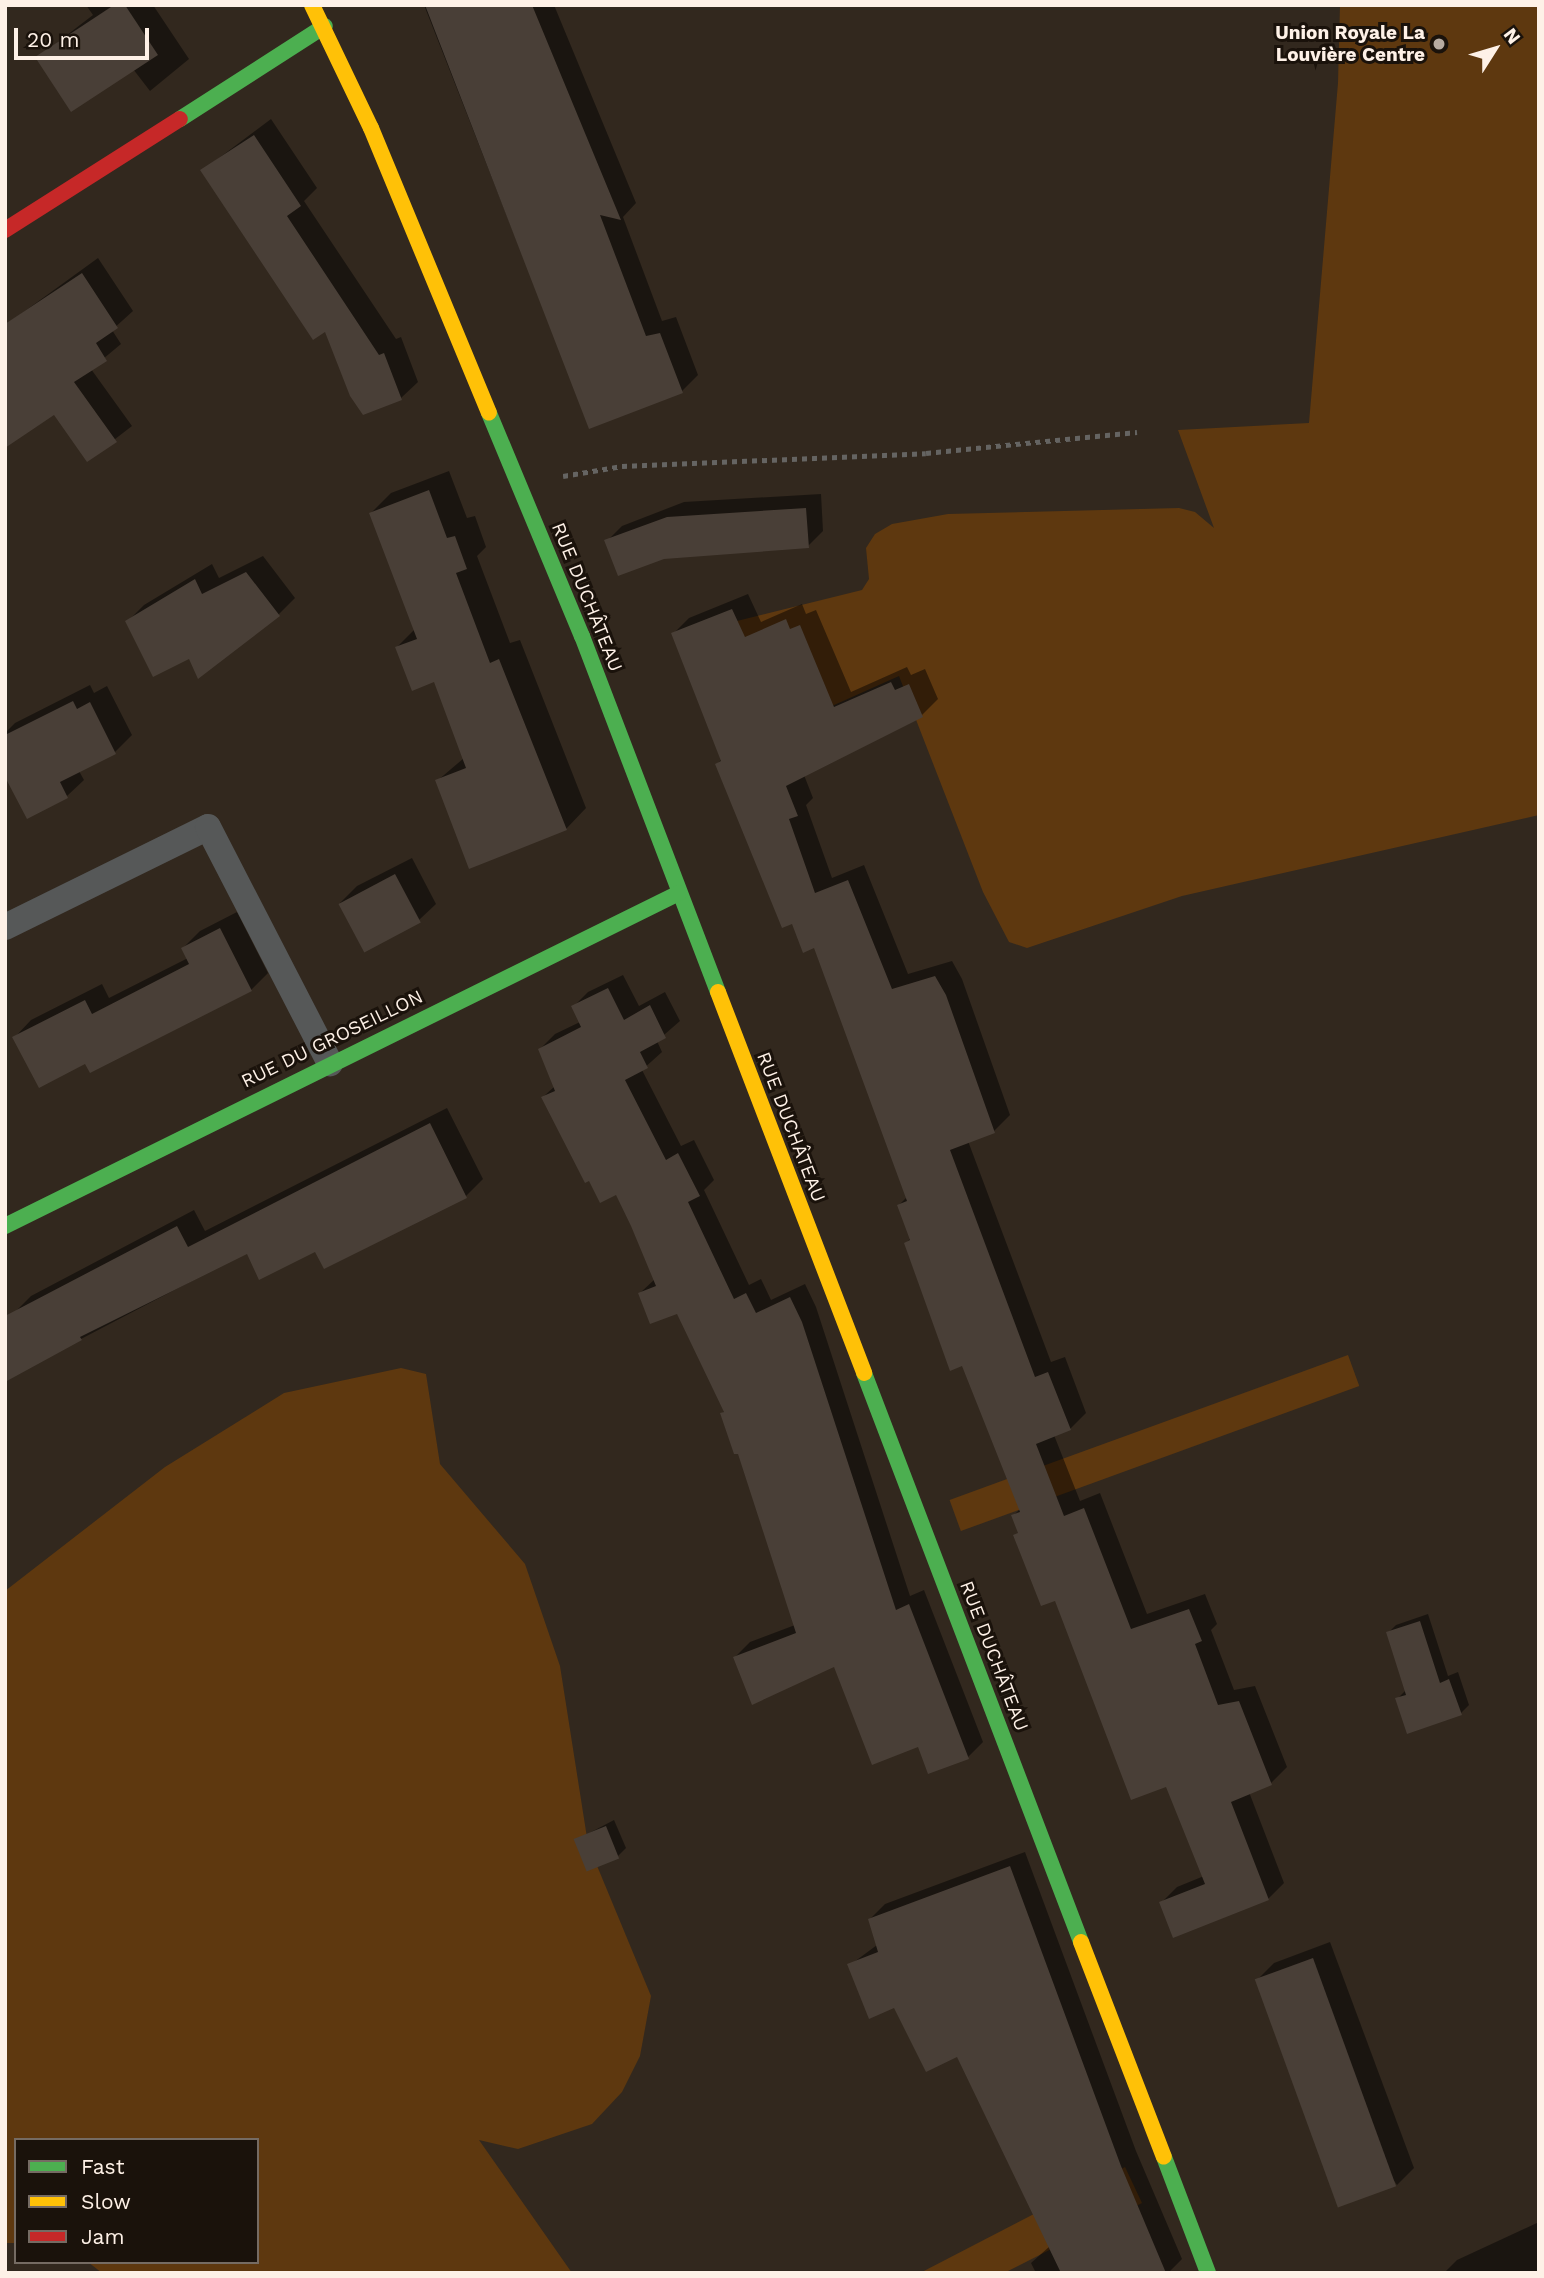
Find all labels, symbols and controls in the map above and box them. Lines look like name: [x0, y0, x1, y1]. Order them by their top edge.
scale bar: [18, 14, 152, 58]
north arrow: [1460, 14, 1530, 84]
place label: Union Royale La Louvière Centre: [1275, 22, 1425, 66]
text: N: [1499, 24, 1526, 49]
text: 20 m: [27, 27, 79, 52]
marker: Union Royale La Louvière Centre: [1431, 36, 1447, 52]
street label: RUE DUCHÂTEAU: [547, 519, 627, 675]
street label: RUE DU GROSEILLON: [237, 985, 427, 1093]
street label: RUE DUCHÂTEAU: [752, 1049, 830, 1205]
street label: RUE DUCHÂTEAU: [955, 1578, 1033, 1734]
legend: [14, 2138, 259, 2264]
text: Fast: [81, 2154, 125, 2179]
text: Slow: [81, 2189, 131, 2214]
text: Jam: [81, 2224, 124, 2249]

